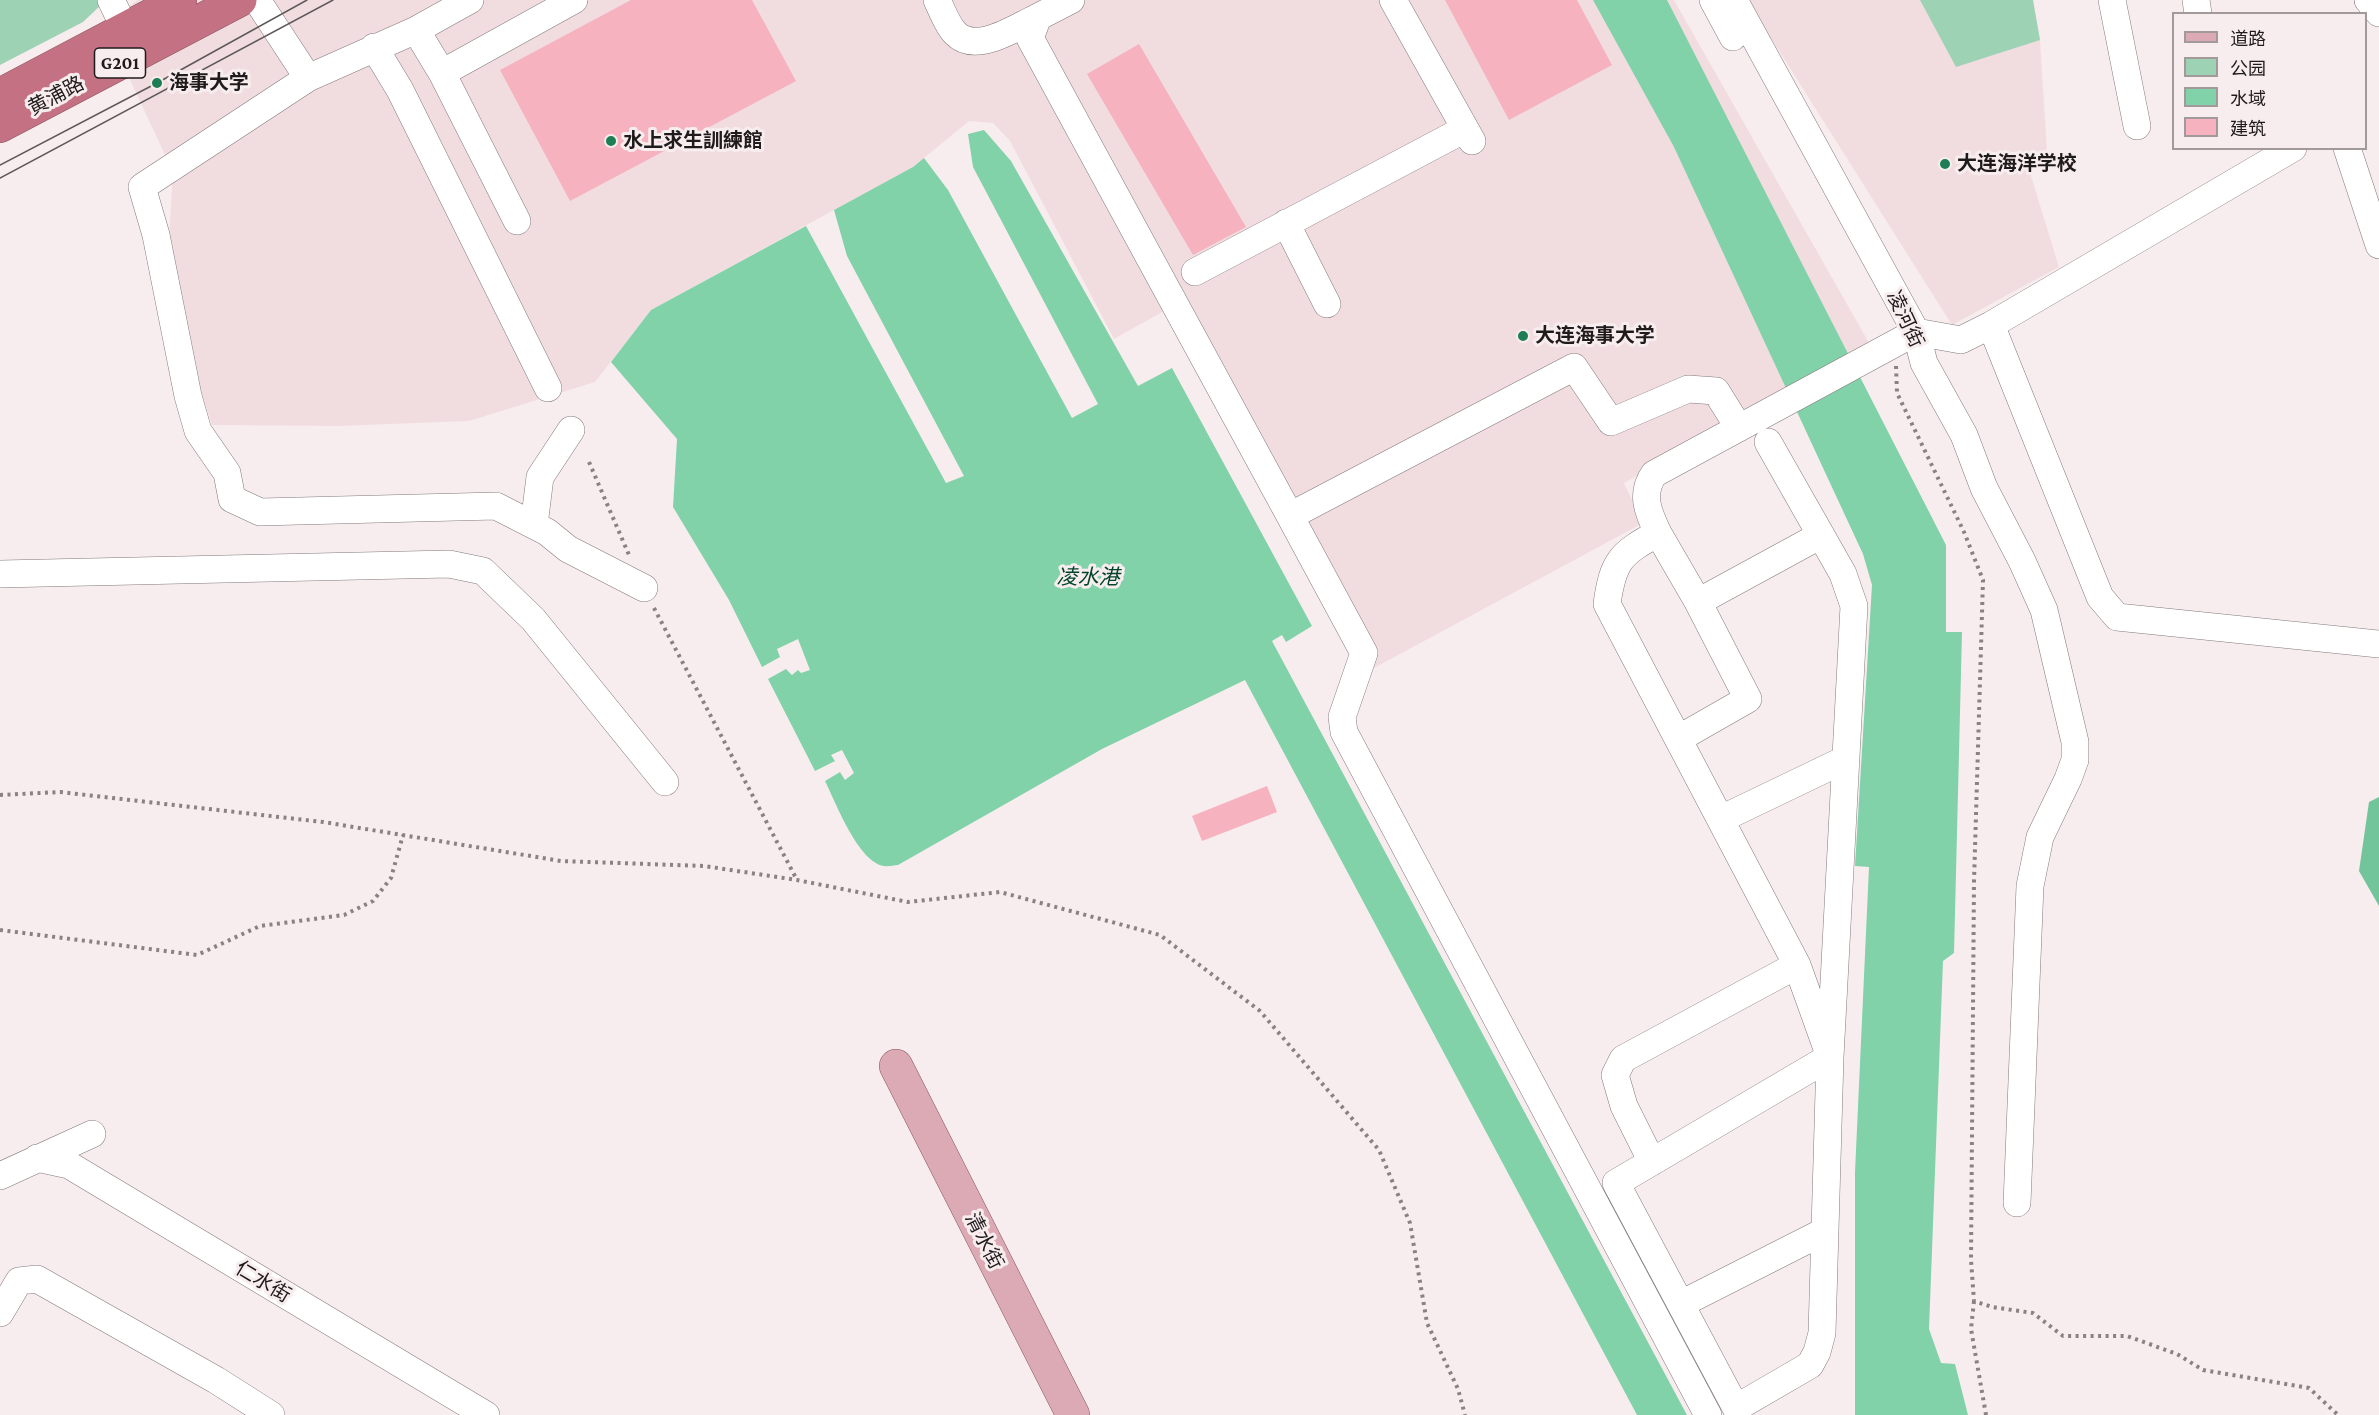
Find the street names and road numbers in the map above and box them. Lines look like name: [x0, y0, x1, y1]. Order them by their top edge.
road number: G201: [94, 48, 146, 78]
street label: 黄浦路: [24, 71, 88, 121]
street label: 凌河街: [1881, 287, 1929, 351]
street label: 清水街: [960, 1209, 1008, 1273]
street label: 仁水街: [231, 1256, 295, 1308]

